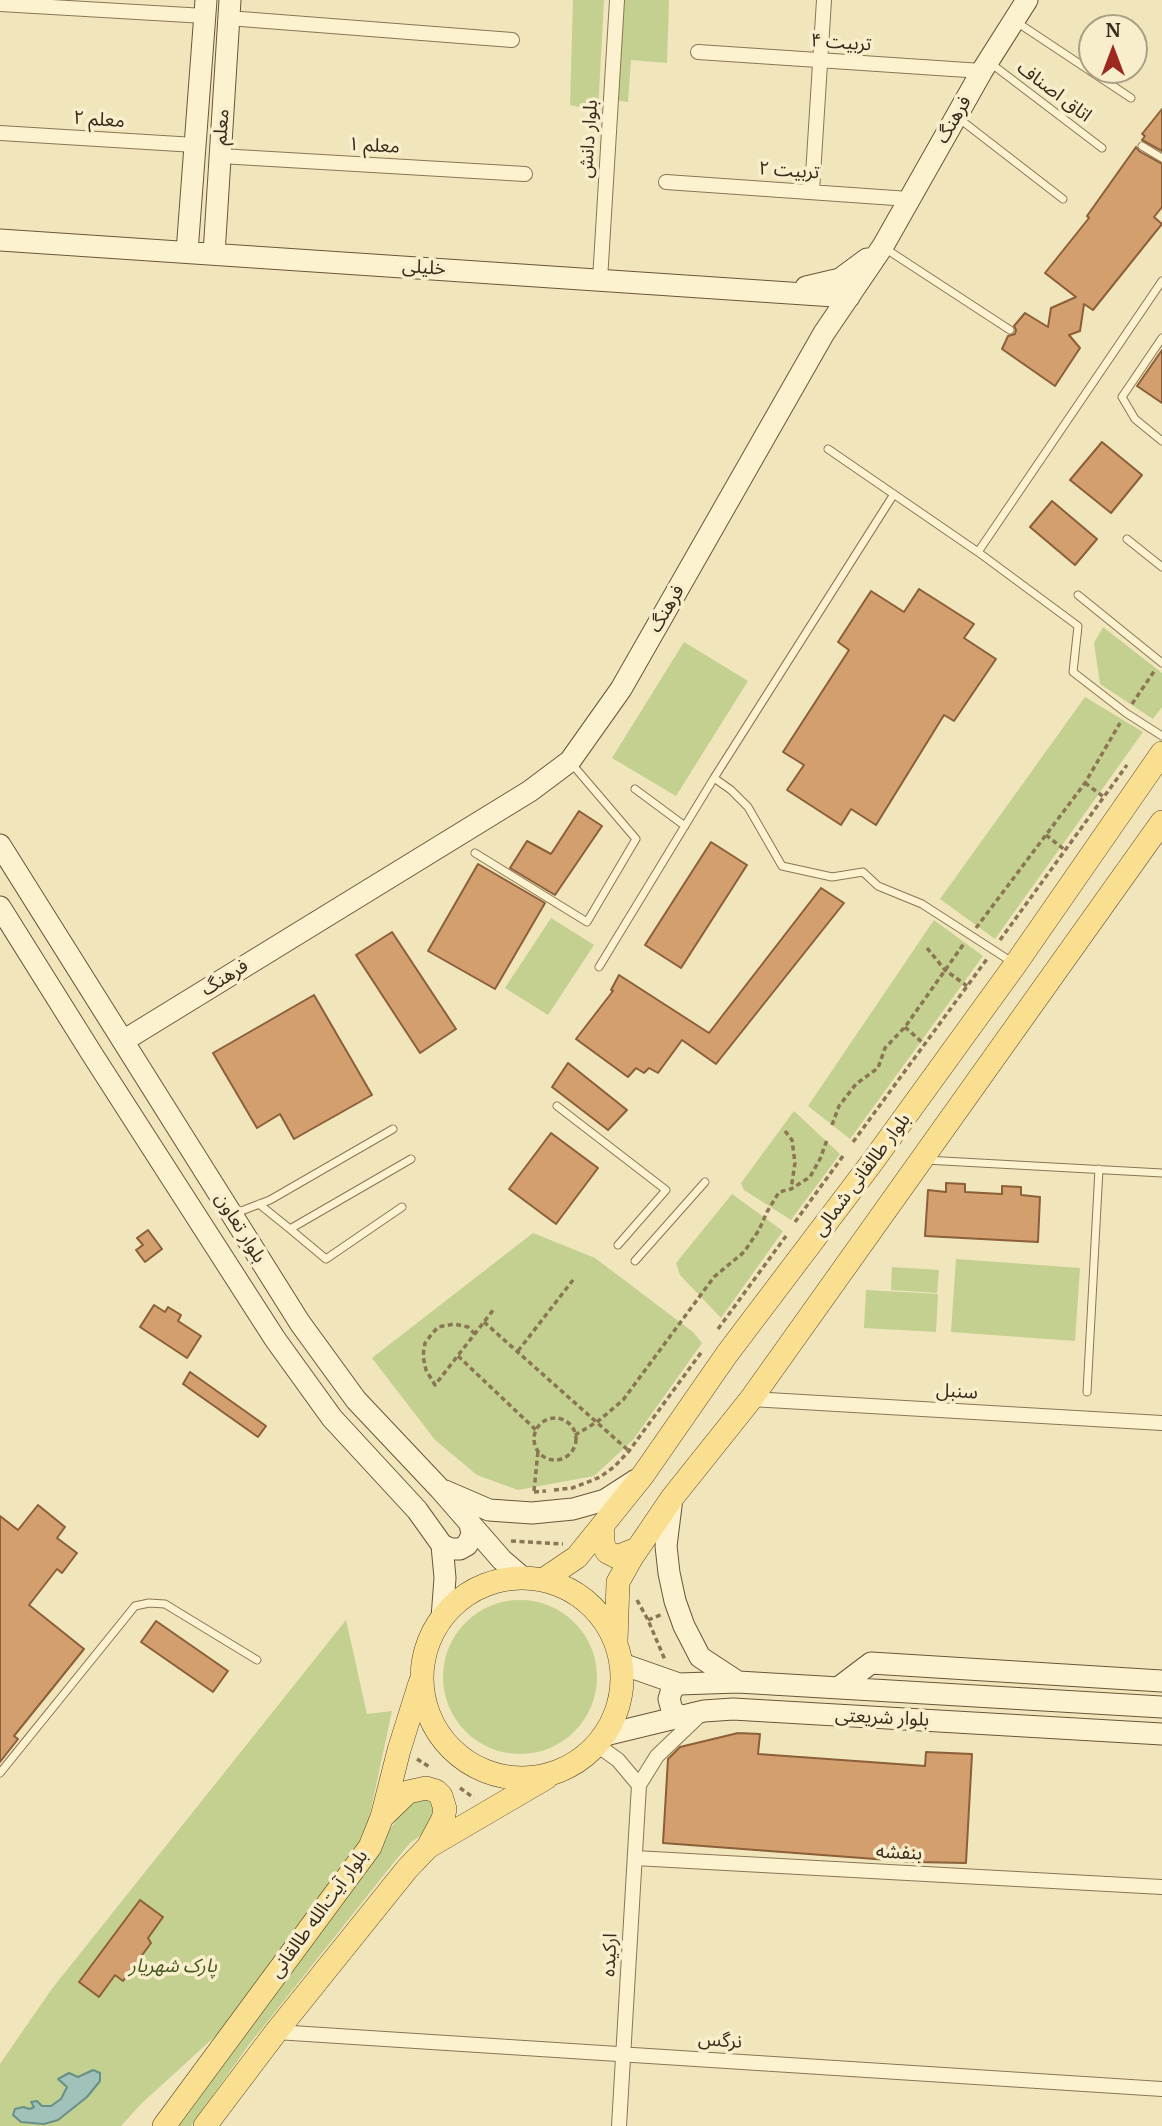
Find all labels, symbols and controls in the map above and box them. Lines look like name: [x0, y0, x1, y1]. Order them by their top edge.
north arrow: [1078, 14, 1148, 84]
text: N: [1105, 18, 1121, 42]
street label: تربیت ۴: [810, 30, 872, 56]
street label: اتاق اصناف: [1012, 57, 1096, 127]
street label: فرهنگ: [931, 92, 977, 148]
street label: بلوار دانش: [575, 99, 603, 179]
street label: معلم ۲: [72, 107, 126, 133]
street label: معلم: [209, 108, 235, 146]
street label: معلم ۱: [348, 133, 400, 159]
street label: تربیت ۲: [758, 158, 820, 184]
street label: خلیلی: [401, 255, 447, 281]
street label: فرهنگ: [644, 581, 690, 637]
street label: فرهنگ: [197, 955, 253, 1001]
street label: بلوار طالقانی شمالی: [808, 1109, 916, 1241]
street label: بلوار تعاون: [210, 1189, 270, 1267]
street label: سنبل: [936, 1380, 978, 1404]
street label: بلوار شریعتی: [834, 1704, 930, 1732]
street label: بنفشه: [875, 1840, 923, 1866]
street label: بلوار آیت‌الله طالقانی: [265, 1845, 373, 1983]
street label: ارکیده: [597, 1933, 623, 1977]
park label: پارک شهریار: [129, 1956, 217, 1978]
street label: نرگس: [697, 2028, 743, 2054]

